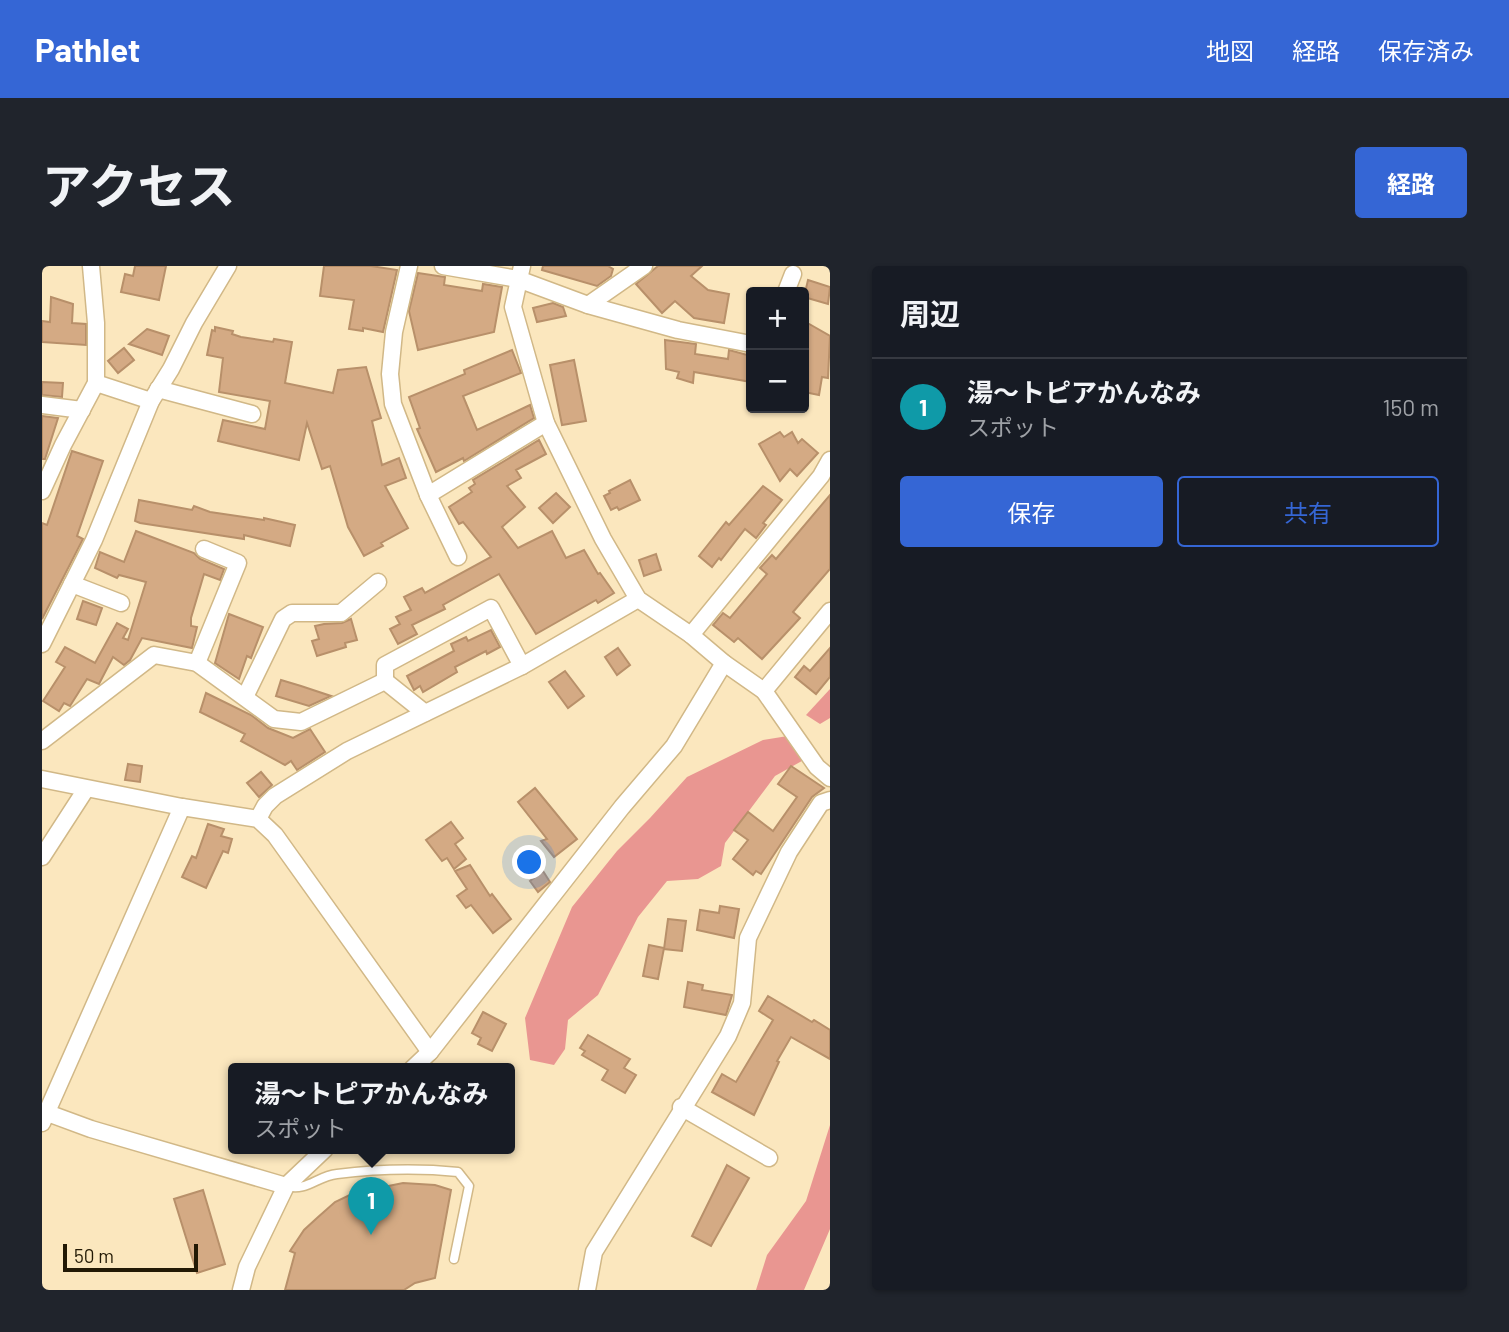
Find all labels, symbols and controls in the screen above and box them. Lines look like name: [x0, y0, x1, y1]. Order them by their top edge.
text: Pathlet: [35, 29, 140, 69]
text: 地図: [1206, 36, 1254, 65]
text: 経路: [1292, 36, 1340, 65]
text: 保存済み: [1378, 36, 1474, 65]
button: 経路: [1355, 147, 1467, 218]
text: アクセス: [42, 155, 236, 214]
map controls: [746, 287, 809, 413]
button: +: [746, 287, 809, 350]
text: 周辺: [900, 295, 960, 331]
button: −: [746, 350, 809, 413]
text: 湯～トピアかんなみ: [967, 376, 1201, 407]
text: 1: [919, 393, 927, 421]
text: 150 m: [1383, 393, 1439, 421]
text: スポット: [967, 413, 1059, 441]
button: 保存: [900, 476, 1163, 547]
button: 共有: [1177, 476, 1439, 547]
your location: [512, 845, 546, 879]
popup: [228, 1063, 515, 1154]
text: 湯～トピアかんなみ: [254, 1077, 489, 1108]
text: スポット: [254, 1114, 346, 1142]
pin: 1: [348, 1177, 394, 1235]
scale bar: [63, 1241, 198, 1273]
text: 50 m: [74, 1244, 114, 1267]

